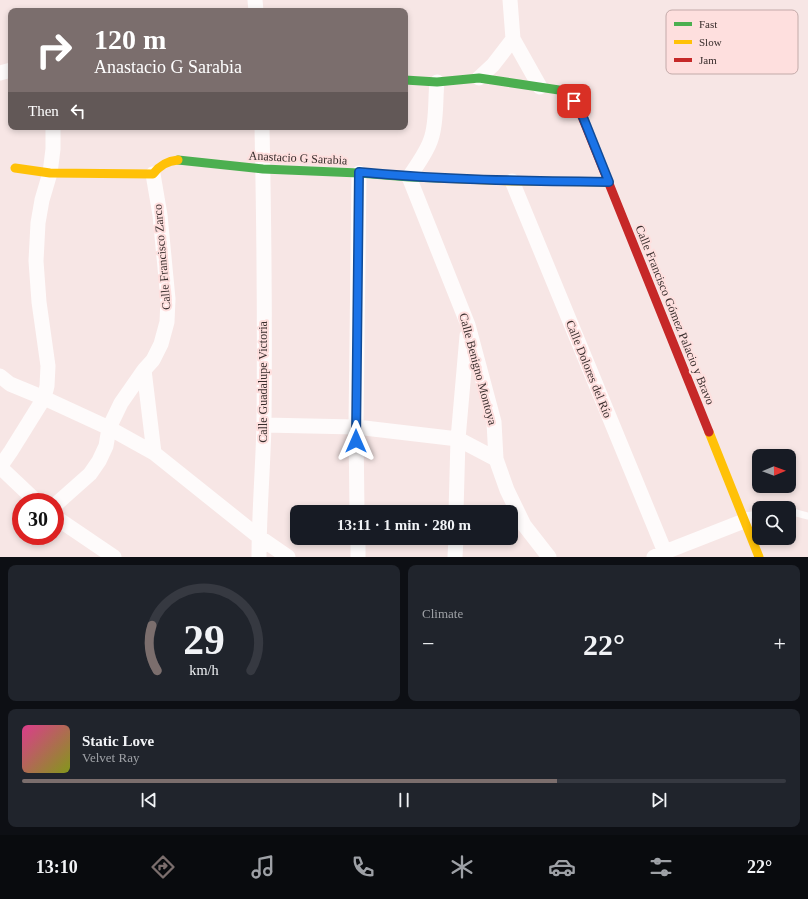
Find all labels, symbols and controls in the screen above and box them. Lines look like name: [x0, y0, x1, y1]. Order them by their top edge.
legend: [666, 10, 798, 74]
text: Fast: [699, 18, 717, 30]
icon: right: [28, 24, 80, 76]
text: 120 m: [94, 24, 166, 55]
text: Slow: [699, 36, 722, 48]
text: Jam: [699, 54, 717, 66]
text: Anastacio G Sarabia: [94, 57, 242, 77]
pin: [557, 84, 591, 118]
icon: arrive: [563, 90, 585, 112]
icon: left: [67, 100, 89, 122]
text: Then: [28, 103, 59, 119]
street label: Anastacio G Sarabia: [248, 148, 348, 168]
street label: Calle Francisco Zarco: [150, 204, 174, 310]
street label: Calle Francisco Gómez Palacio y Bravo: [632, 223, 718, 407]
street label: Calle Benigno Montoya: [456, 311, 500, 427]
street label: Calle Dolores del Río: [563, 318, 615, 420]
street label: Calle Guadalupe Victoria: [256, 320, 270, 443]
position arrow: [335, 420, 377, 462]
north arrow: [752, 449, 796, 493]
map controls: [752, 449, 796, 545]
speed limit sign: 30: [12, 493, 64, 545]
button: search: [752, 501, 796, 545]
text: 13:11 · 1 min · 280 m: [337, 517, 471, 533]
text: Climate: [422, 606, 463, 621]
text: 29: [183, 617, 225, 663]
text: 22°: [583, 628, 625, 661]
text: −: [422, 631, 434, 656]
text: +: [774, 631, 786, 656]
text: km/h: [189, 662, 219, 678]
text: Static Love: [82, 733, 154, 749]
text: Velvet Ray: [82, 750, 139, 765]
icon: previous: [138, 789, 160, 811]
icon: pause: [393, 789, 415, 811]
icon: next: [648, 789, 670, 811]
icon: directions: [149, 853, 177, 881]
icon: music: [249, 853, 277, 881]
icon: phone: [349, 853, 377, 881]
icon: climate: [448, 853, 476, 881]
icon: car: [548, 853, 576, 881]
icon: filters: [647, 853, 675, 881]
text: 13:10: [36, 857, 78, 877]
text: 22°: [747, 857, 772, 877]

